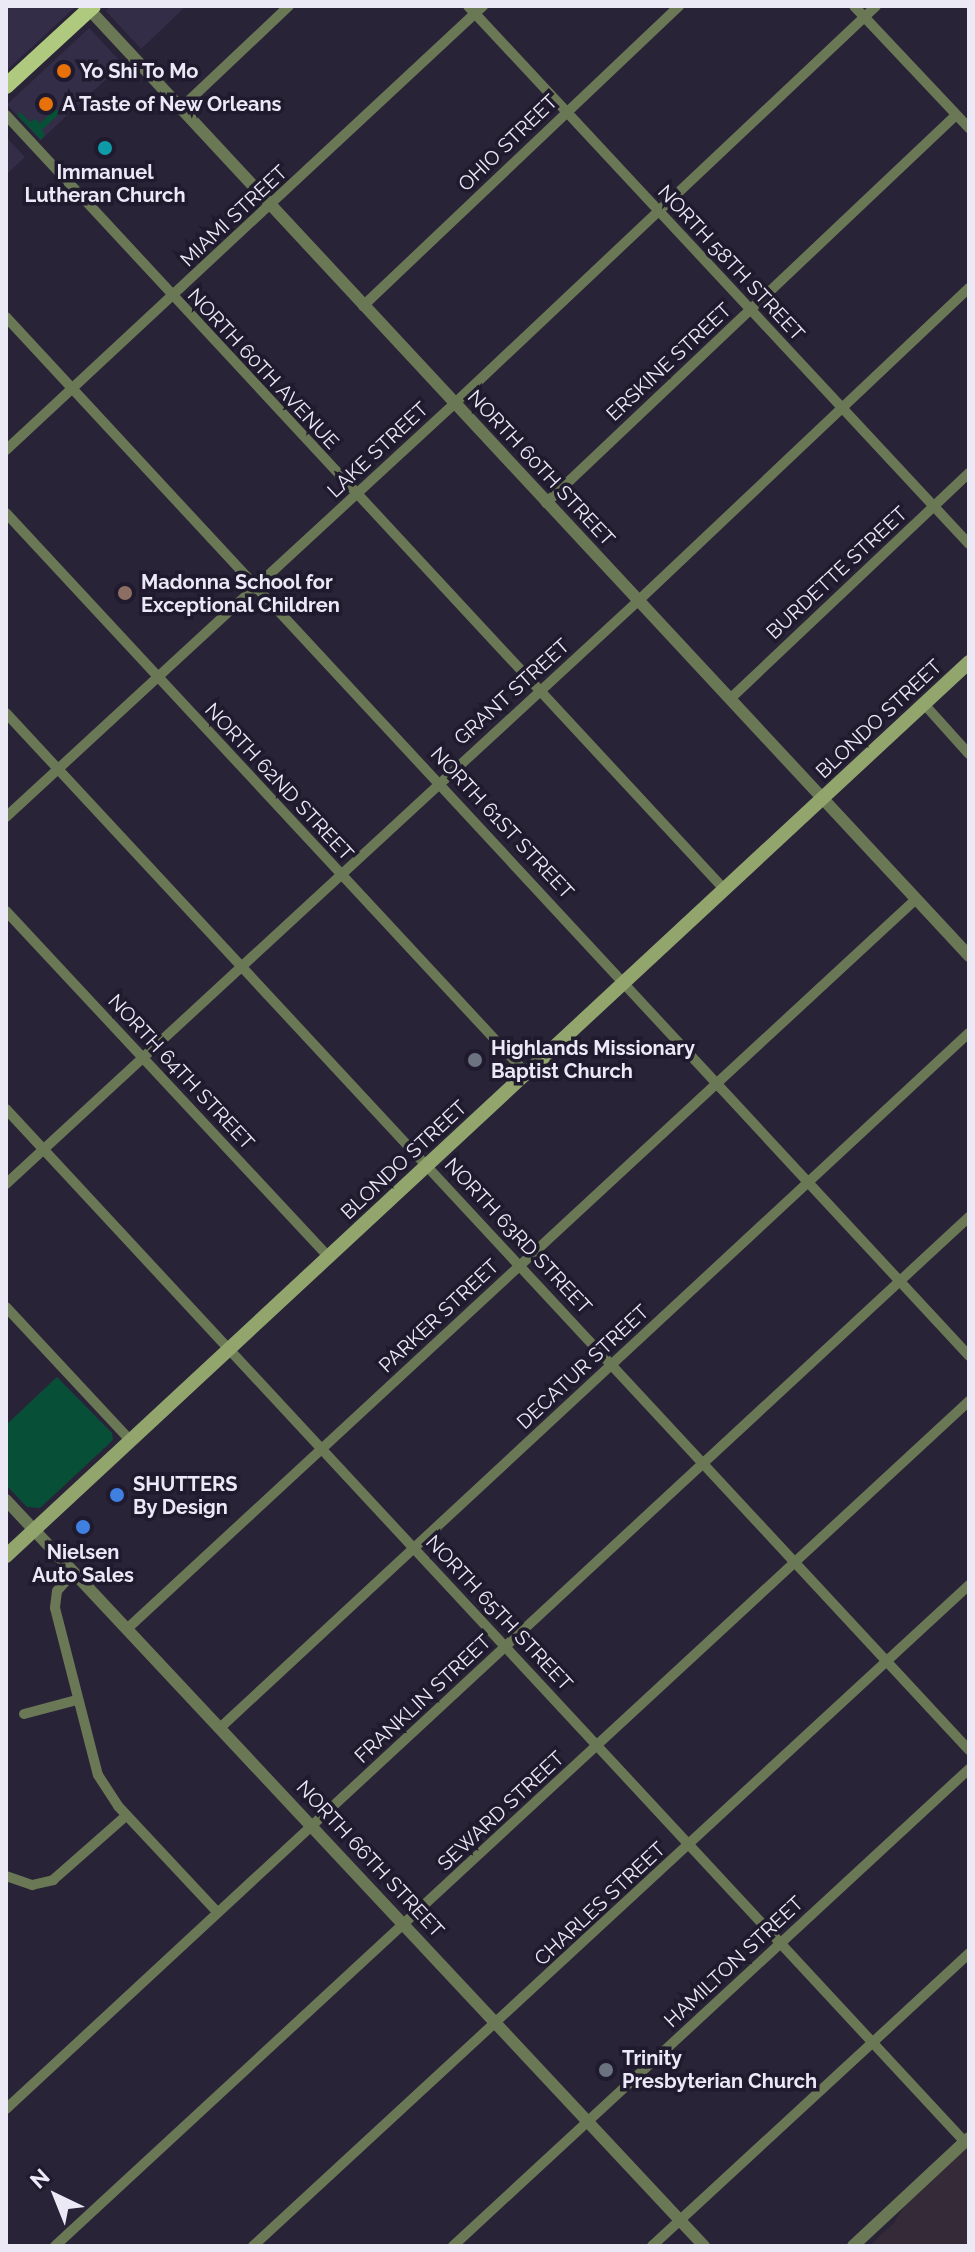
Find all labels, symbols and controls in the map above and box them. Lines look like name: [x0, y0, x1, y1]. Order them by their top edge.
place label: Yo Shi To Mo: [80, 59, 199, 83]
marker: Yo Shi To Mo: [55, 62, 73, 80]
street label: OHIO STREET: [453, 90, 563, 196]
place label: A Taste of New Orleans: [62, 92, 284, 116]
marker: A Taste of New Orleans: [37, 95, 55, 113]
marker: Immanuel Lutheran Church: [96, 139, 114, 157]
place label: Immanuel Lutheran Church: [25, 160, 185, 207]
street label: MIAMI STREET: [176, 160, 292, 272]
street label: NORTH 58TH STREET: [653, 180, 809, 346]
street label: NORTH 60TH AVENUE: [182, 284, 344, 454]
street label: ERSKINE STREET: [602, 298, 736, 426]
street label: NORTH 60TH STREET: [462, 385, 620, 551]
street label: LAKE STREET: [323, 397, 433, 503]
street label: BURDETTE STREET: [762, 502, 912, 644]
place label: Madonna School for Exceptional Children: [141, 570, 340, 617]
marker: Madonna School for Exceptional Children: [116, 584, 134, 602]
street label: GRANT STREET: [449, 634, 575, 750]
street label: BLONDO STREET: [811, 655, 947, 783]
street label: NORTH 62ND STREET: [200, 698, 358, 866]
street label: NORTH 61ST STREET: [425, 742, 579, 904]
street label: NORTH 64TH STREET: [103, 989, 259, 1155]
place label: Highlands Missionary Baptist Church: [491, 1036, 695, 1083]
marker: Highlands Missionary Baptist Church: [466, 1051, 484, 1069]
street label: BLONDO STREET: [336, 1096, 472, 1224]
street label: NORTH 63RD STREET: [439, 1153, 597, 1319]
street label: PARKER STREET: [374, 1254, 504, 1378]
street label: DECATUR STREET: [512, 1300, 654, 1434]
place label: SHUTTERS By Design: [133, 1472, 237, 1519]
marker: SHUTTERS By Design: [108, 1486, 126, 1504]
marker: Nielsen Auto Sales: [74, 1518, 92, 1536]
street label: NORTH 65TH STREET: [421, 1530, 577, 1696]
place label: Nielsen Auto Sales: [32, 1540, 134, 1587]
street label: FRANKLIN STREET: [350, 1630, 496, 1768]
street label: SEWARD STREET: [433, 1746, 569, 1876]
street label: NORTH 66TH STREET: [291, 1776, 449, 1942]
street label: CHARLES STREET: [530, 1837, 670, 1971]
street label: HAMILTON STREET: [659, 1891, 809, 2033]
place label: Trinity Presbyterian Church: [622, 2046, 817, 2093]
marker: Trinity Presbyterian Church: [597, 2061, 615, 2079]
north arrow: [16, 2156, 96, 2236]
text: N: [25, 2163, 55, 2194]

